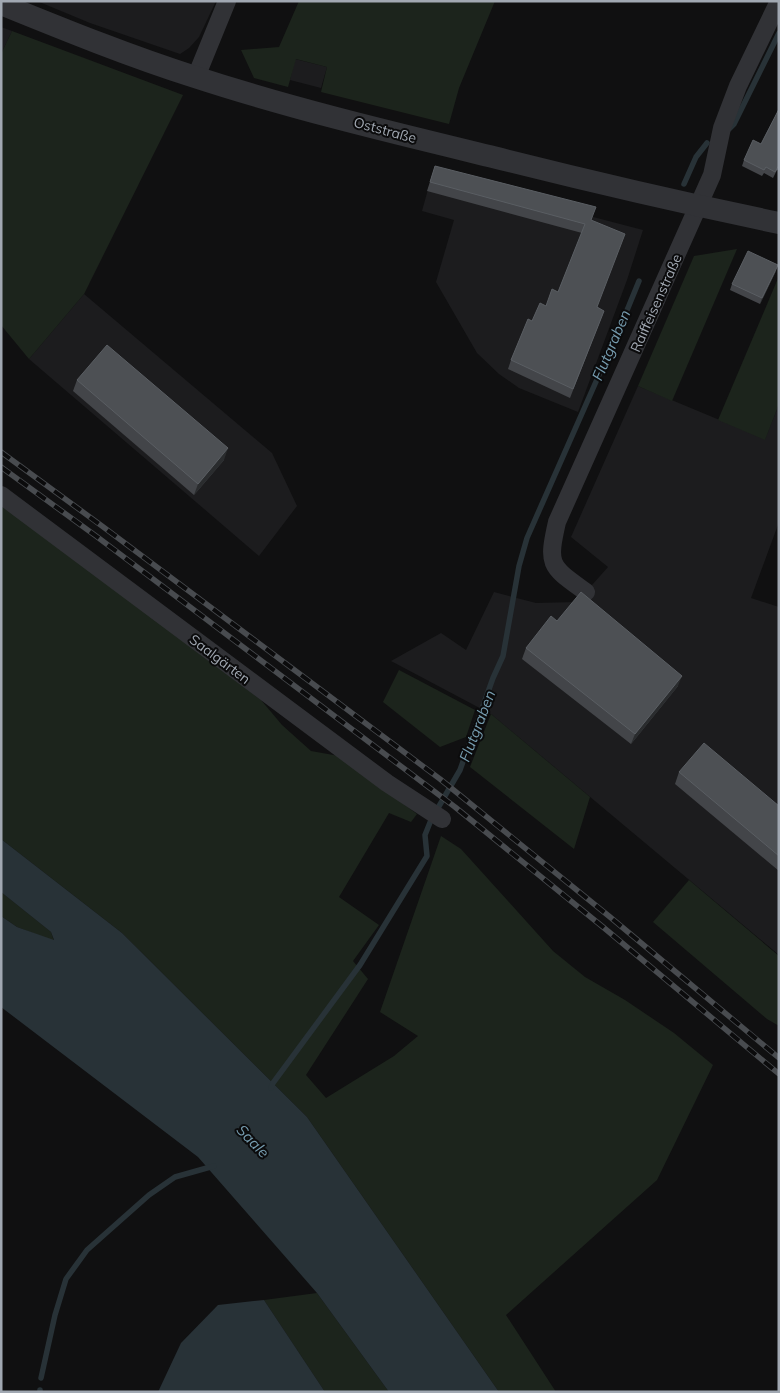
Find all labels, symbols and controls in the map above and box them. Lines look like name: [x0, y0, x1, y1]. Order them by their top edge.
street label: Oststraße: [352, 113, 418, 147]
street label: Raiffeisenstraße: [626, 251, 686, 355]
water label: Flutgraben: [588, 306, 635, 383]
street label: Saalgärten: [186, 630, 254, 688]
water label: Flutgraben: [455, 687, 499, 765]
water label: Saale: [233, 1120, 273, 1162]

